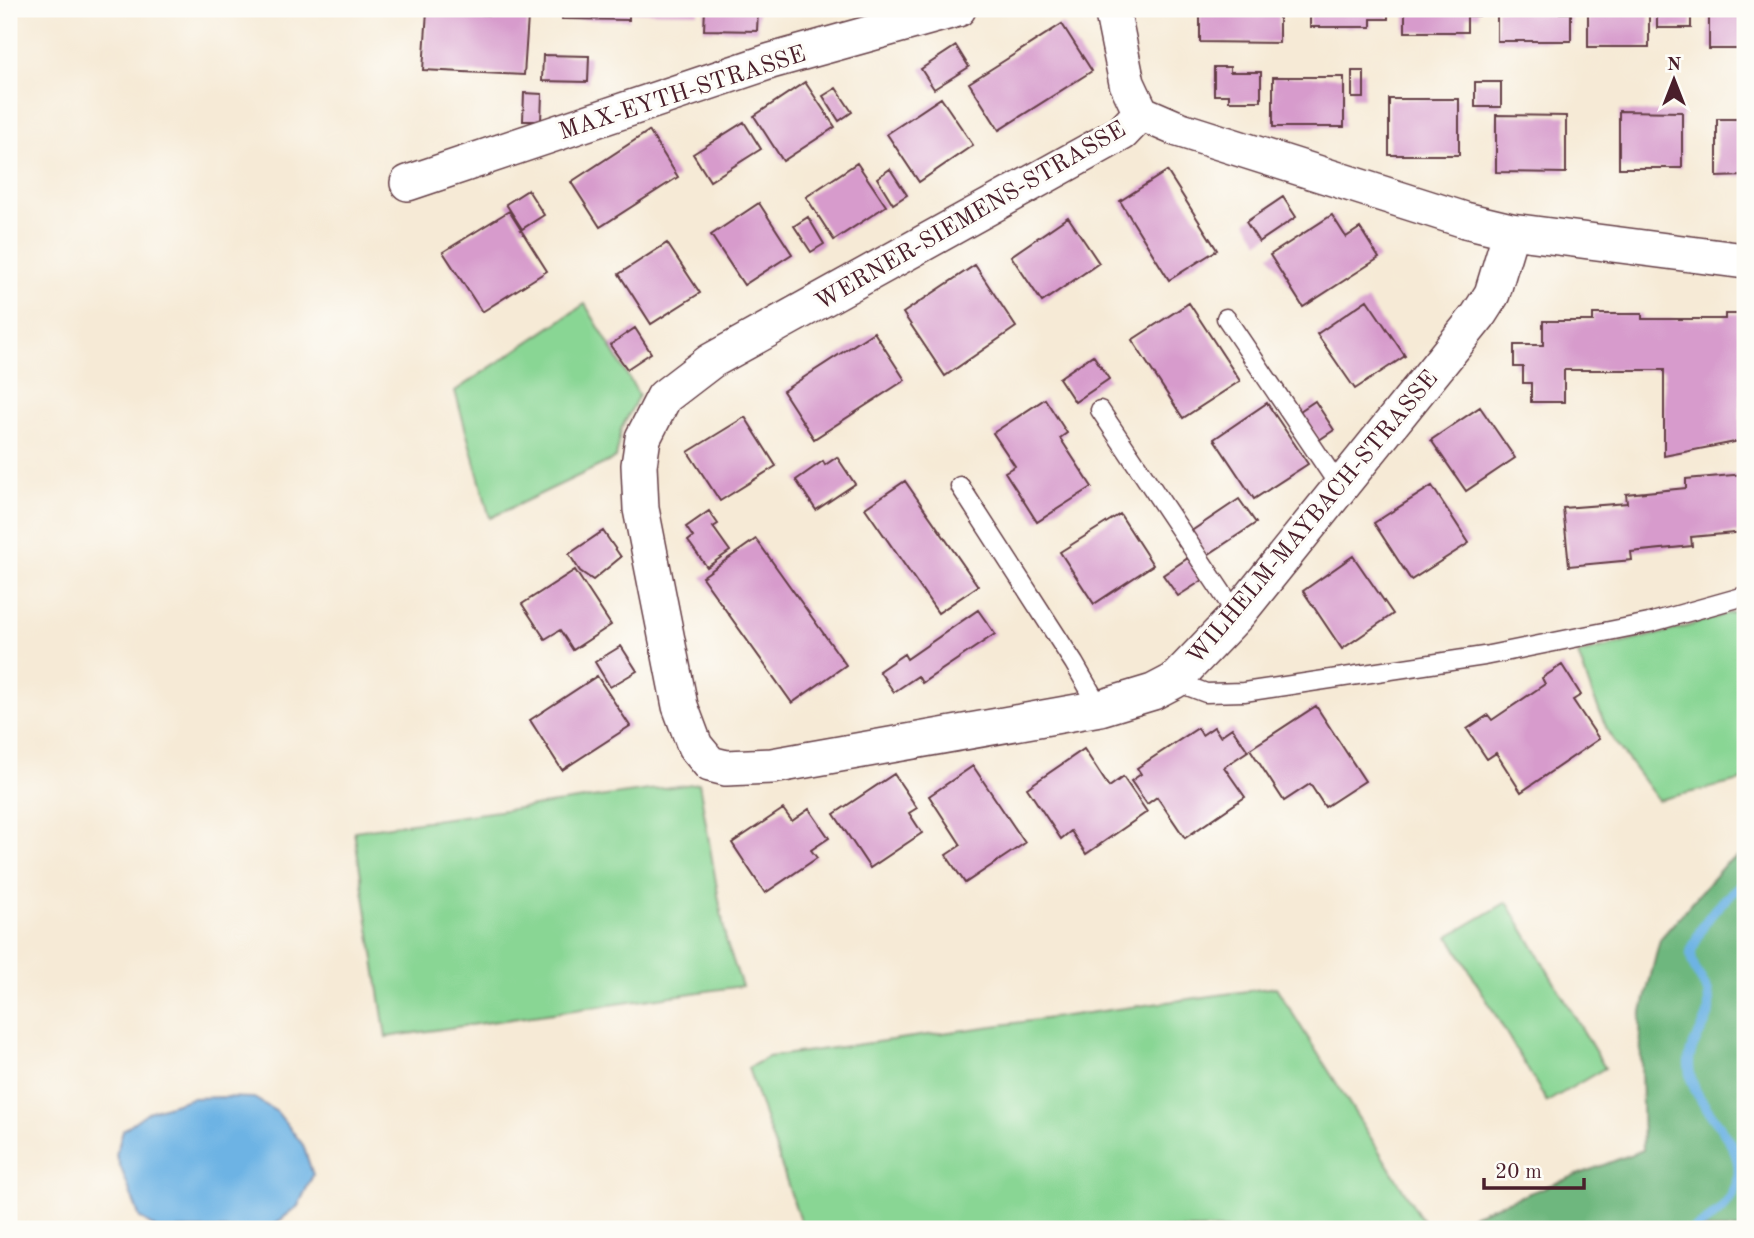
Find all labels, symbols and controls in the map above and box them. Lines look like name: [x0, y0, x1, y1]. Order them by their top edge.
street label: MAX-EYTH-STRASSE: [556, 43, 809, 145]
north arrow: [1638, 46, 1708, 116]
text: N: [1667, 56, 1682, 75]
street label: WERNER-SIEMENS-STRASSE: [812, 118, 1130, 316]
street label: WILHELM-MAYBACH-STRASSE: [1184, 367, 1443, 670]
scale bar: [1484, 1147, 1584, 1191]
text: 20 m: [1495, 1162, 1542, 1183]

